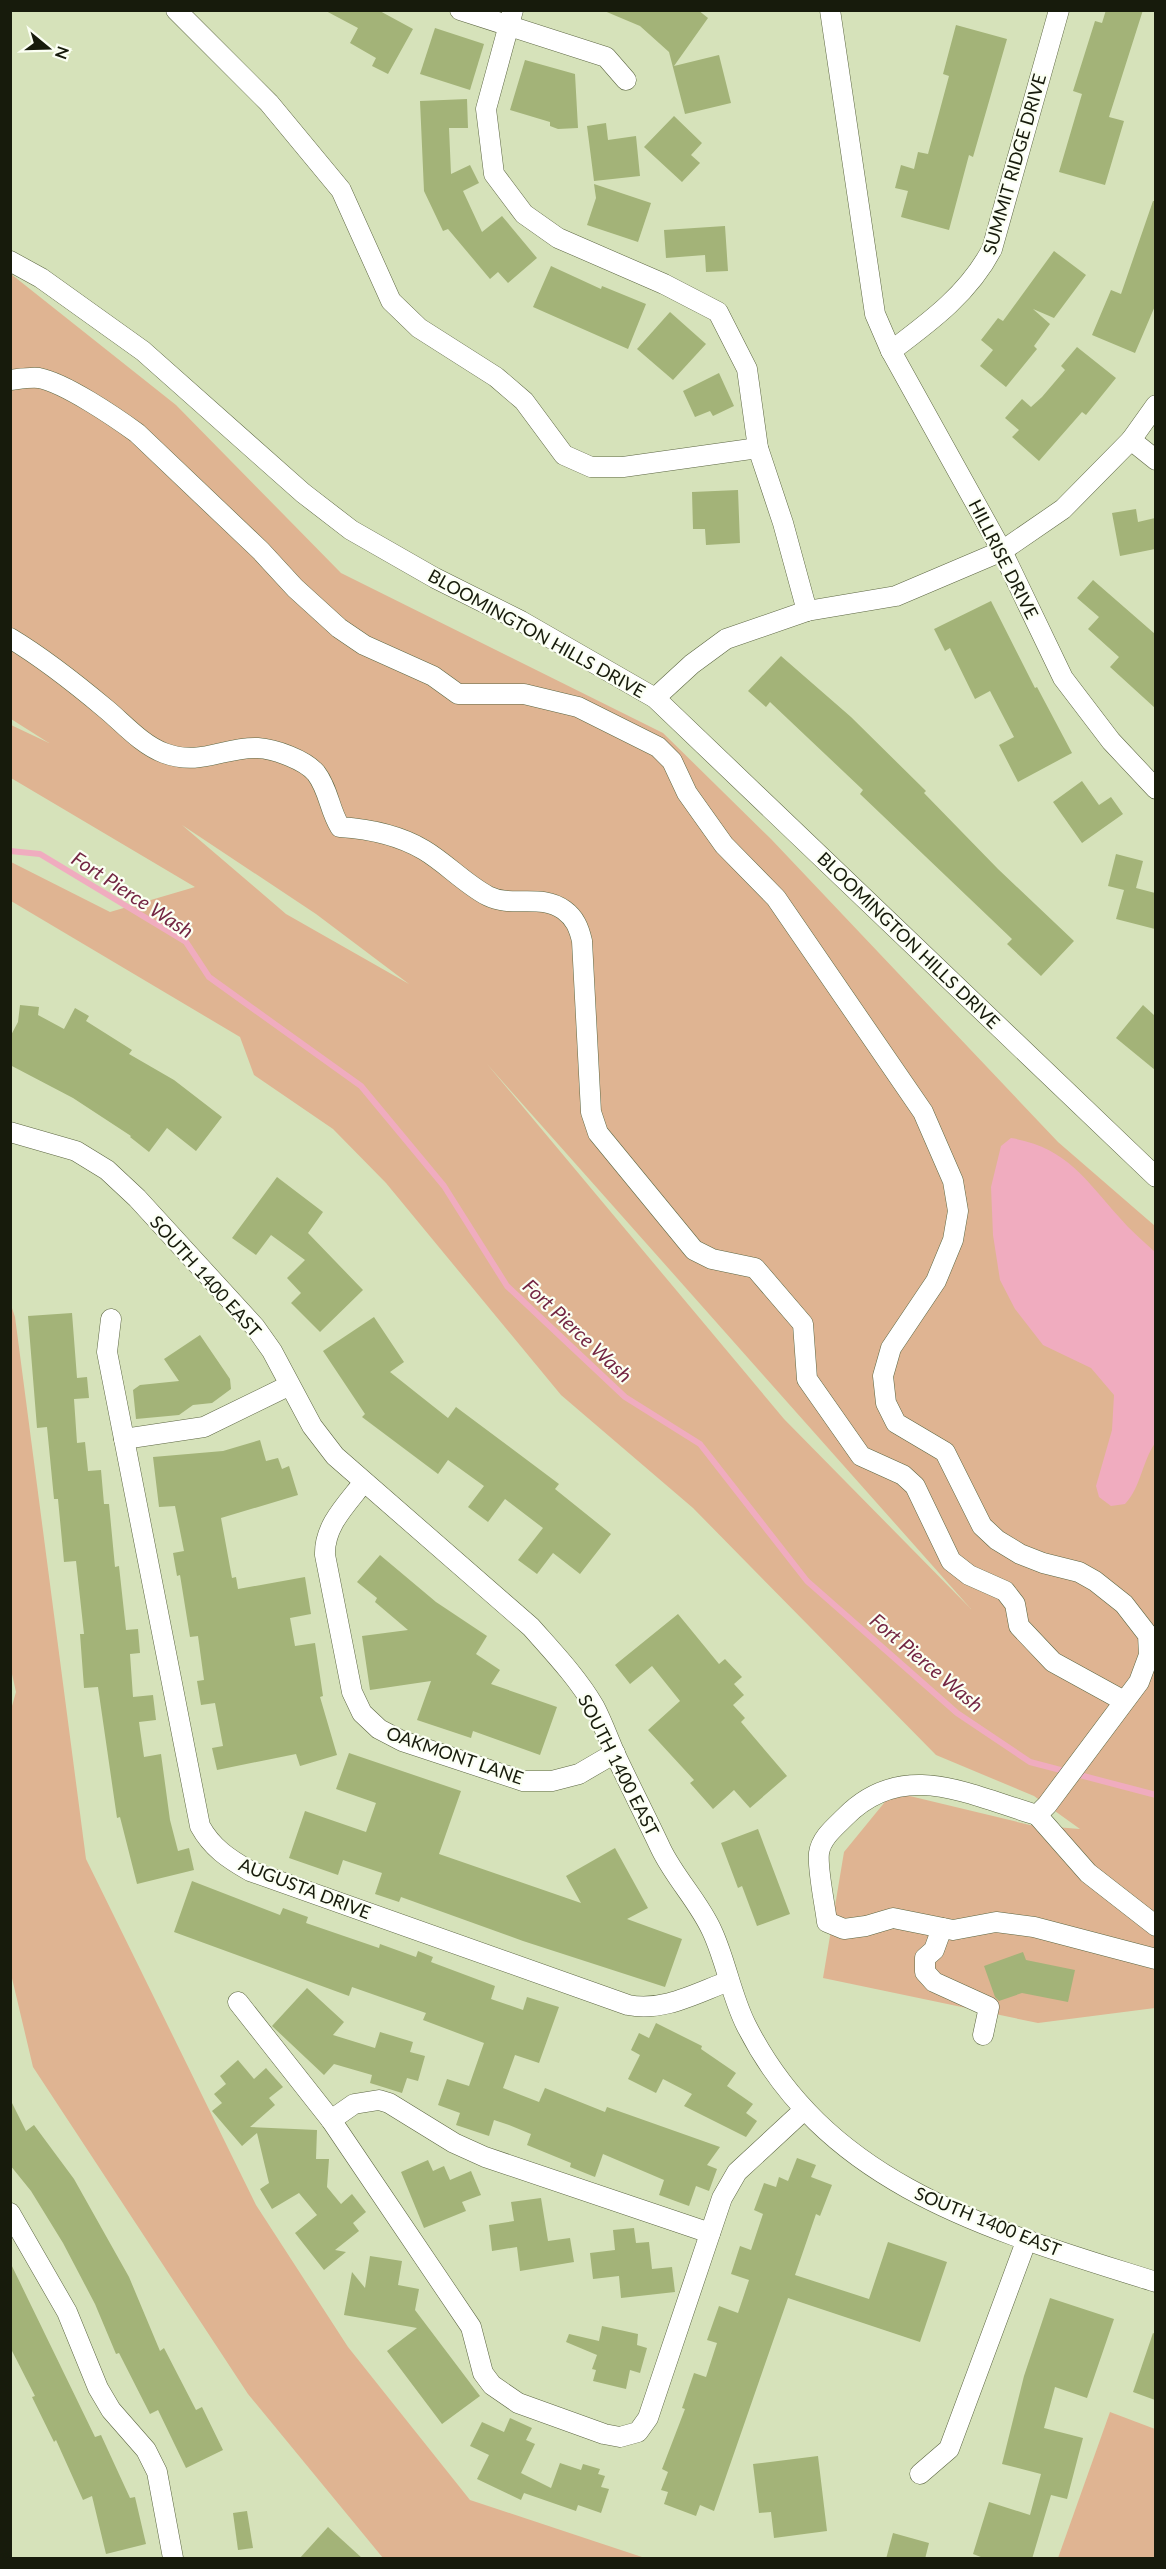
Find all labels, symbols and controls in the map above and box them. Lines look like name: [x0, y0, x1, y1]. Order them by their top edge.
north arrow: [18, 18, 78, 78]
text: N: [52, 44, 74, 62]
street label: SUMMIT RIDGE DRIVE: [978, 71, 1050, 257]
street label: HILLRISE DRIVE: [964, 496, 1044, 622]
street label: BLOOMINGTON HILLS DRIVE: [425, 564, 649, 702]
water label: Fort Pierce Wash: [68, 846, 198, 942]
street label: BLOOMINGTON HILLS DRIVE: [813, 847, 1005, 1033]
street label: SOUTH 1400 EAST: [146, 1211, 267, 1341]
water label: Fort Pierce Wash: [519, 1273, 637, 1387]
water label: Fort Pierce Wash: [866, 1608, 988, 1716]
street label: SOUTH 1400 EAST: [574, 1691, 664, 1840]
street label: OAKMONT LANE: [384, 1721, 526, 1789]
street label: AUGUSTA DRIVE: [236, 1853, 374, 1923]
street label: SOUTH 1400 EAST: [912, 2182, 1065, 2261]

